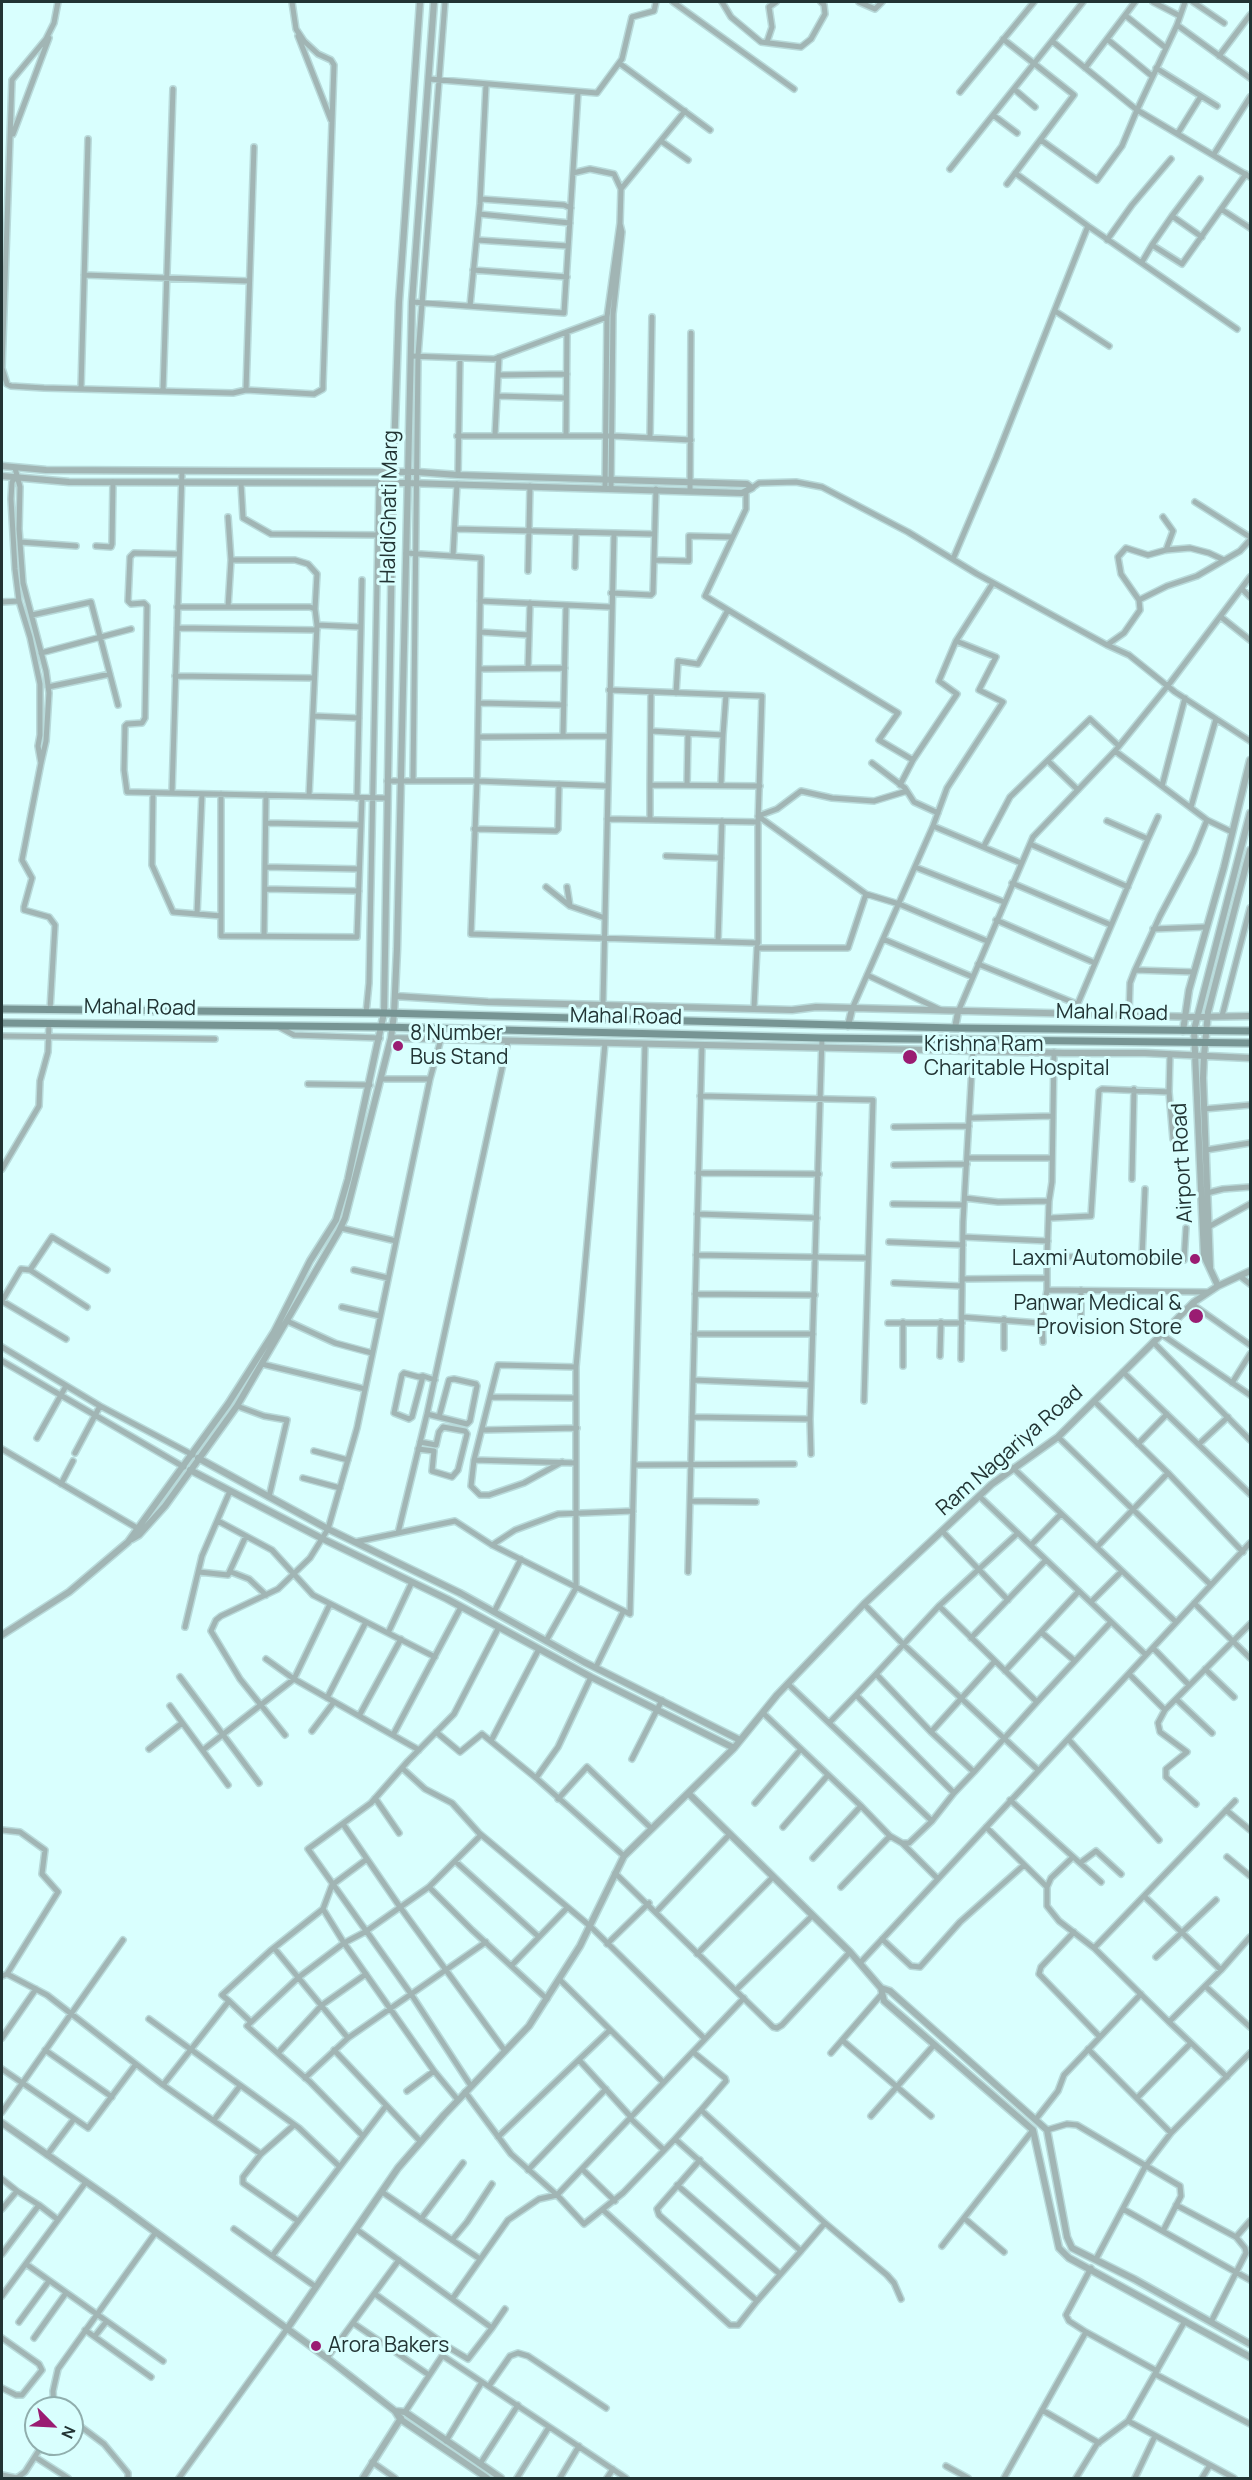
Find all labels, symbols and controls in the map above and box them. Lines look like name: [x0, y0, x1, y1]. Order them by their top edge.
street label: HaldiGhati Marg: [376, 430, 404, 584]
street label: Mahal Road: [84, 994, 196, 1022]
street label: Mahal Road: [1056, 999, 1168, 1027]
street label: Mahal Road: [570, 1003, 682, 1031]
place label: 8 Number Bus Stand: [410, 1021, 508, 1071]
place label: Krishna Ram Charitable Hospital: [924, 1032, 1110, 1082]
marker: 8 Number Bus Stand: [391, 1039, 405, 1053]
marker: Krishna Ram Charitable Hospital: [901, 1048, 919, 1066]
street label: Airport Road: [1167, 1102, 1199, 1224]
place label: Laxmi Automobile: [1012, 1246, 1183, 1272]
marker: Laxmi Automobile: [1188, 1252, 1202, 1266]
place label: Panwar Medical & Provision Store: [1013, 1291, 1182, 1341]
marker: Panwar Medical & Provision Store: [1187, 1307, 1205, 1325]
street label: Ram Nagariya Road: [932, 1381, 1088, 1521]
place label: Arora Bakers: [328, 2333, 449, 2359]
marker: Arora Bakers: [309, 2339, 323, 2353]
north arrow: [24, 2396, 84, 2456]
text: N: [56, 2423, 81, 2442]

